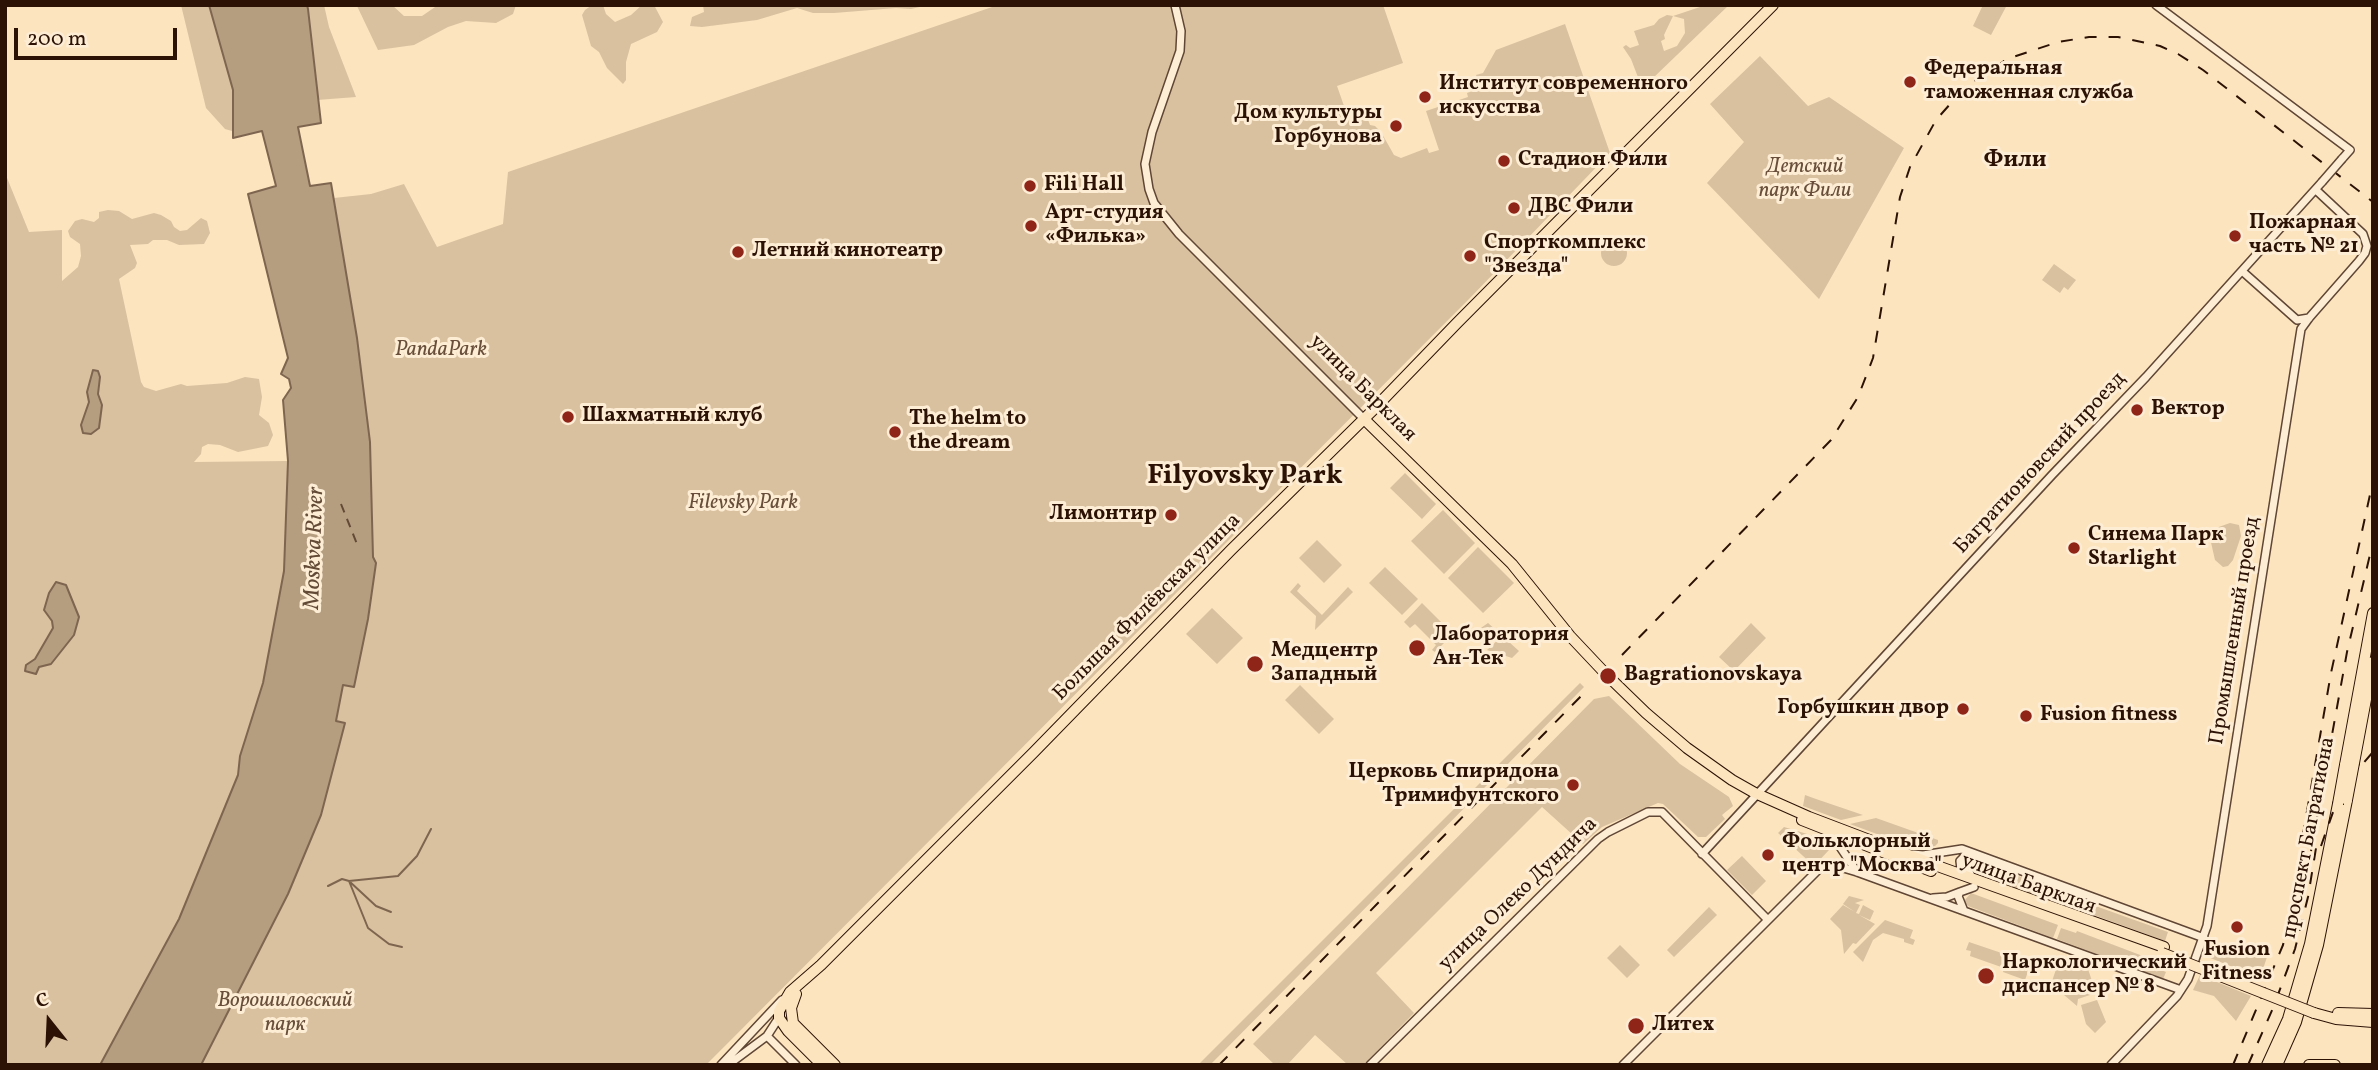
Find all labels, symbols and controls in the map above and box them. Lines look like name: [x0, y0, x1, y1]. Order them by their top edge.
scale bar: [18, 14, 180, 58]
text: 200 m: [27, 25, 87, 54]
place label: Федеральная таможенная служба: [1924, 57, 2134, 107]
place label: Институт современного искусства: [1439, 72, 1688, 122]
marker: Федеральная таможенная служба: [1902, 74, 1918, 90]
marker: Институт современного искусства: [1417, 89, 1433, 105]
place label: Дом культуры Горбунова: [1234, 101, 1382, 151]
marker: Дом культуры Горбунова: [1388, 118, 1404, 134]
place label: Стадион Фили: [1518, 148, 1668, 174]
district label: Фили: [1984, 148, 2046, 176]
marker: Стадион Фили: [1496, 153, 1512, 169]
park label: Детский парк Фили: [1759, 155, 1851, 205]
place label: Fili Hall: [1044, 173, 1124, 199]
marker: Fili Hall: [1022, 178, 1038, 194]
place label: ДВС Фили: [1528, 195, 1633, 221]
marker: ДВС Фили: [1506, 200, 1522, 216]
place label: Арт-студия «Филька»: [1045, 201, 1164, 251]
place label: Пожарная часть № 21: [2249, 211, 2359, 261]
marker: Арт-студия «Филька»: [1023, 218, 1039, 234]
marker: Пожарная часть № 21: [2227, 228, 2243, 244]
place label: Спорткомплекс "Звезда": [1484, 231, 1646, 281]
place label: Летний кинотеатр: [752, 239, 943, 265]
marker: Летний кинотеатр: [730, 244, 746, 260]
marker: Спорткомплекс "Звезда": [1462, 248, 1478, 264]
street label: улица Барклая: [1303, 330, 1421, 448]
park label: PandaPark: [395, 338, 487, 364]
street label: Багратионовский проезд: [1950, 368, 2132, 560]
place label: Вектор: [2151, 397, 2225, 423]
marker: Вектор: [2129, 402, 2145, 418]
place label: Шахматный клуб: [582, 404, 763, 430]
place label: The helm to the dream: [909, 407, 1026, 457]
marker: Шахматный клуб: [560, 409, 576, 425]
marker: The helm to the dream: [887, 424, 903, 440]
district label: Filyovsky Park: [1147, 461, 1343, 495]
water label: Moskva River: [300, 486, 332, 610]
park label: Filevsky Park: [688, 491, 798, 517]
place label: Лимонтир: [1049, 502, 1157, 528]
marker: Лимонтир: [1163, 507, 1179, 523]
street label: Большая Филёвская улица: [1049, 509, 1247, 707]
street label: Промышленный проезд: [2206, 515, 2266, 747]
place label: Синема Парк Starlight: [2088, 523, 2224, 573]
marker: Синема Парк Starlight: [2066, 540, 2082, 556]
place label: Лаборатория Ан-Тек: [1433, 623, 1569, 673]
marker: Лаборатория Ан-Тек: [1407, 638, 1427, 658]
place label: Медцентр Западный: [1271, 639, 1378, 689]
marker: Медцентр Западный: [1245, 654, 1265, 674]
place label: Bagrationovskaya: [1624, 663, 1802, 689]
marker: Bagrationovskaya: [1598, 666, 1618, 686]
place label: Горбушкин двор: [1777, 696, 1949, 722]
marker: Горбушкин двор: [1955, 701, 1971, 717]
place label: Fusion fitness: [2040, 703, 2178, 729]
marker: Fusion fitness: [2018, 708, 2034, 724]
street label: проспект Багратиона: [2278, 735, 2342, 941]
place label: Церковь Спиридона Тримифунтского: [1348, 760, 1559, 810]
marker: Церковь Спиридона Тримифунтского: [1565, 777, 1581, 793]
street label: улица Олеко Дундича: [1434, 813, 1604, 977]
place label: Фольклорный центр "Москва": [1782, 830, 1942, 880]
marker: Фольклорный центр "Москва": [1760, 847, 1776, 863]
street label: улица Барклая: [1957, 849, 2099, 921]
marker: Fusion Fitness: [2229, 919, 2245, 935]
place label: Fusion Fitness: [2202, 938, 2272, 988]
place label: Наркологический диспансер № 8: [2002, 951, 2187, 1001]
marker: Наркологический диспансер № 8: [1976, 966, 1996, 986]
north arrow: [14, 986, 84, 1056]
text: С: [33, 987, 52, 1015]
park label: Ворошиловский парк: [217, 989, 353, 1039]
place label: Литех: [1652, 1013, 1714, 1039]
marker: Литех: [1626, 1016, 1646, 1036]

